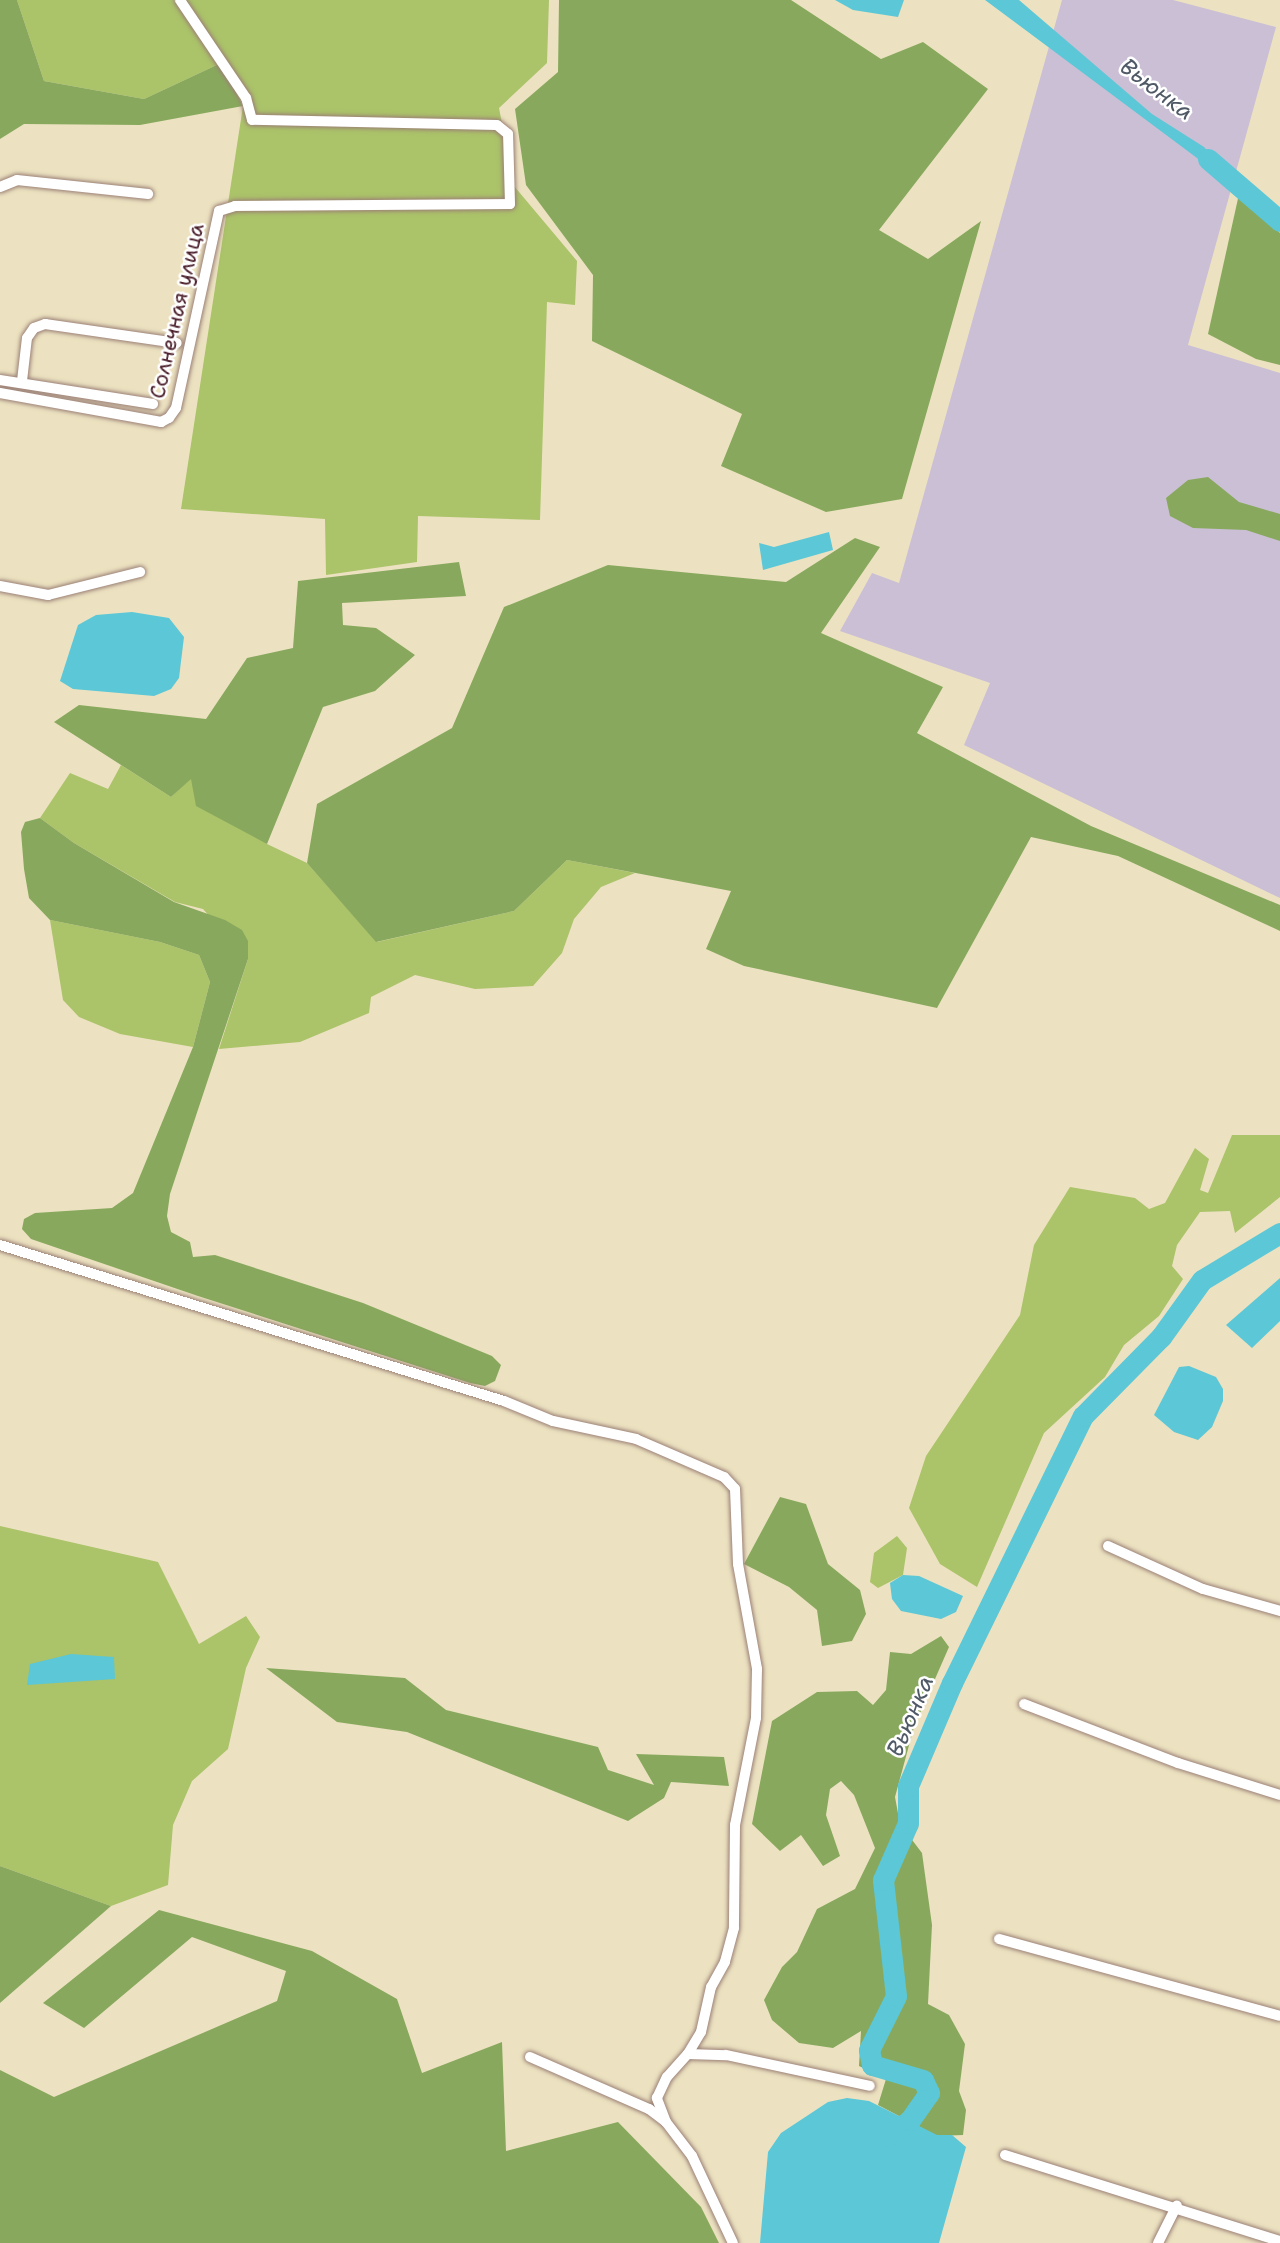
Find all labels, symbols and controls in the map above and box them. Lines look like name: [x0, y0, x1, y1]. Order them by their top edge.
water label: Вьюнка: [1115, 52, 1199, 126]
street label: Солнечная улица: [145, 221, 209, 401]
water label: Вьюнка: [881, 1671, 939, 1761]

